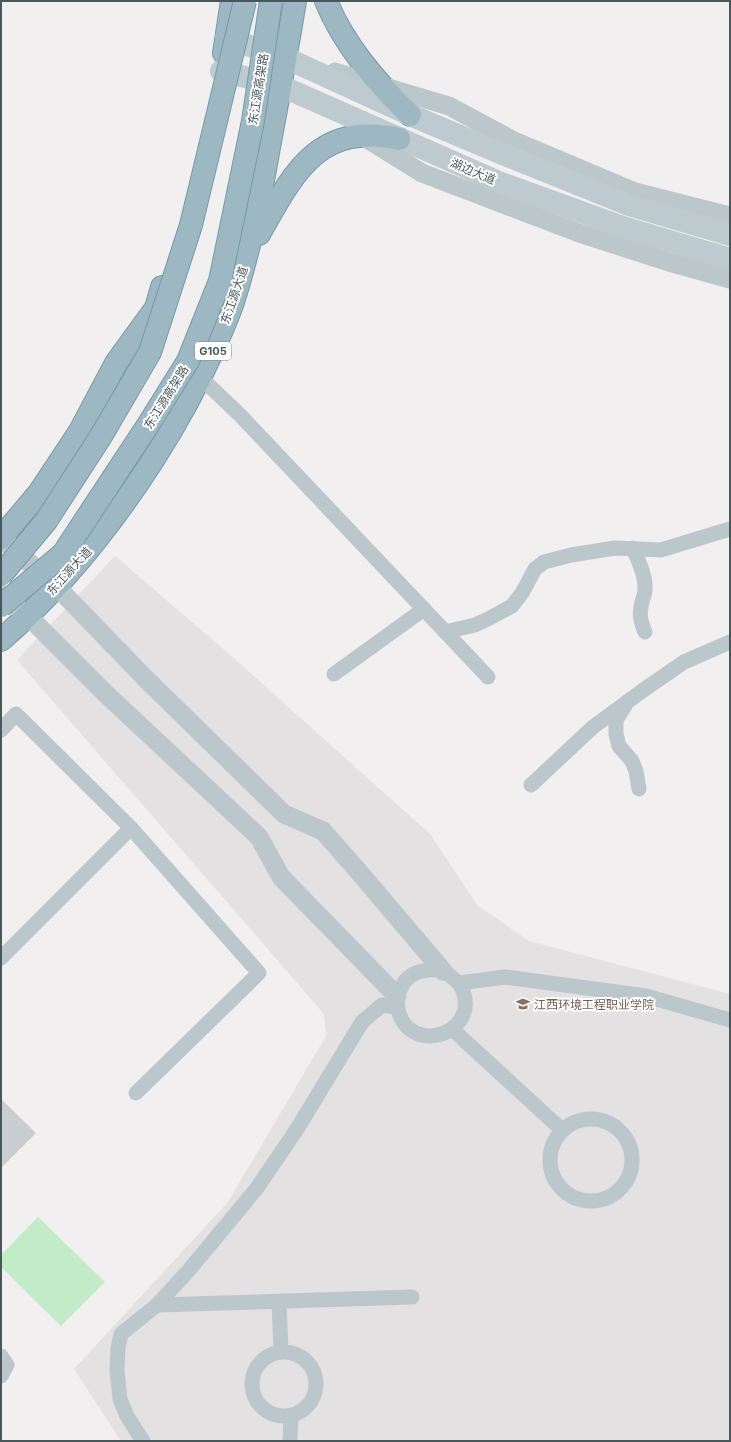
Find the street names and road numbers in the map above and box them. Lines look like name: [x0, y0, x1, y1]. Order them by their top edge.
street label: 东江源高架路: [245, 52, 271, 126]
street label: 湖边大道: [448, 155, 498, 187]
street label: 东江源大道: [217, 264, 251, 326]
road number: G105: [195, 342, 231, 360]
street label: 东江源高架路: [141, 362, 191, 432]
street label: 东江源大道: [43, 544, 95, 598]

